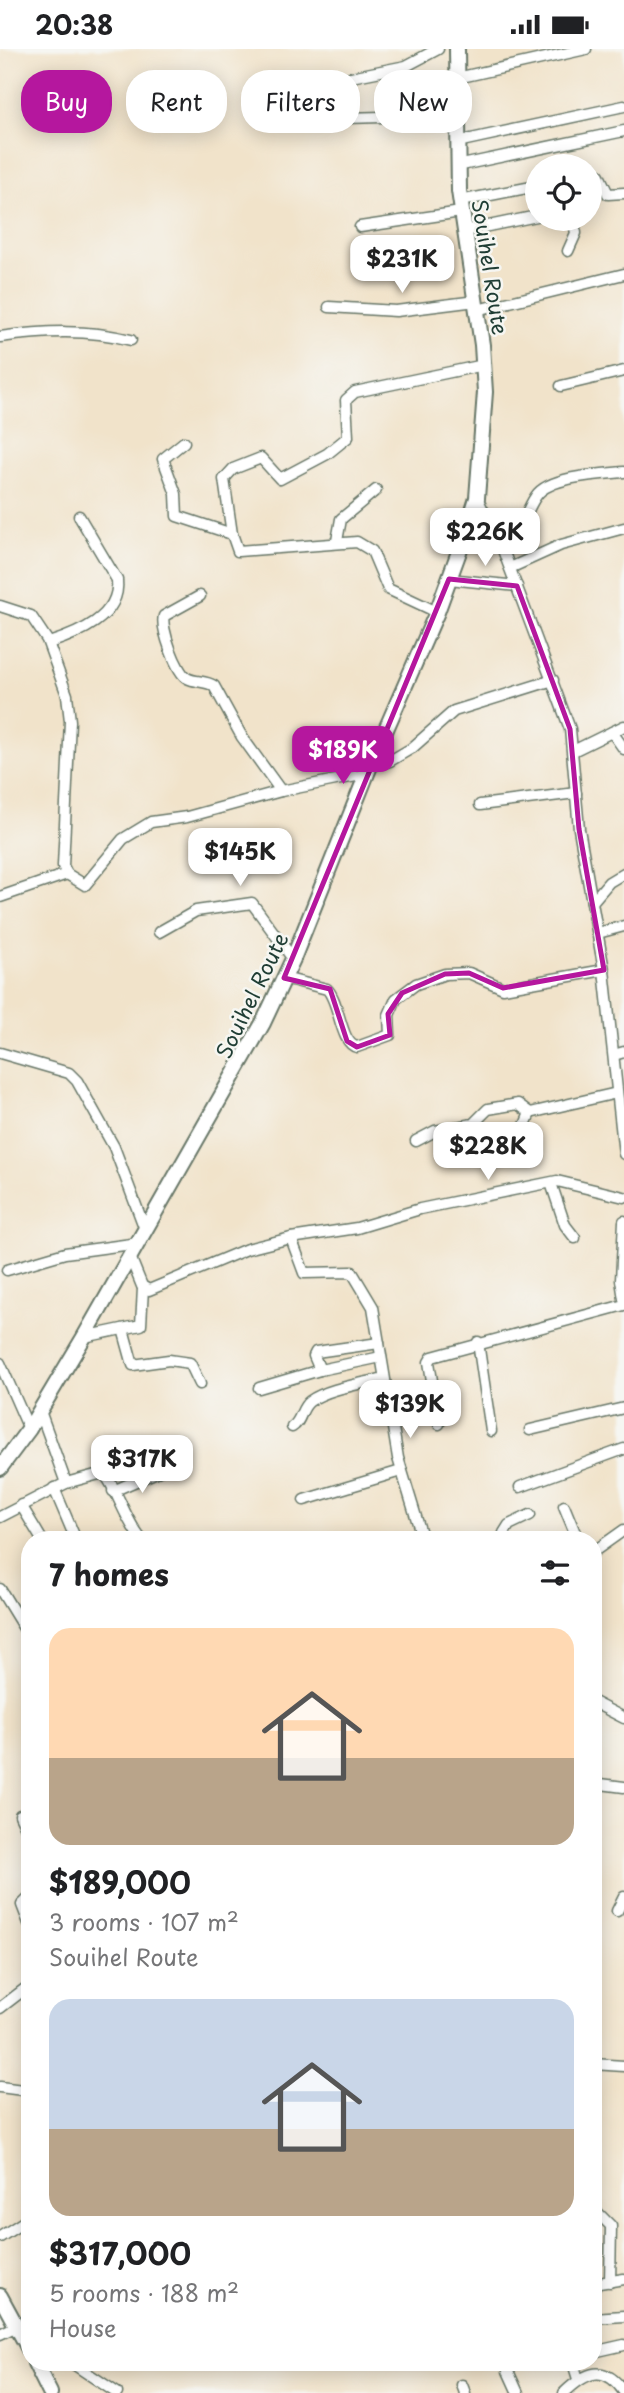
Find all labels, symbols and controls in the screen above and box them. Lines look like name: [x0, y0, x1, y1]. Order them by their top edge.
text: 20:38: [35, 5, 113, 44]
chip: Buy: [21, 70, 112, 133]
chip: Rent: [126, 70, 227, 133]
chip: Filters: [241, 70, 360, 133]
chip: New: [374, 70, 472, 133]
map controls: [525, 154, 602, 231]
button: locate: [525, 154, 602, 231]
street label: Souihel Route: [465, 197, 517, 337]
pin: $231K: [353, 236, 451, 295]
text: $231K: [366, 240, 438, 275]
pin: $226K: [436, 509, 534, 568]
text: $226K: [446, 513, 524, 548]
pin: $189K: [294, 727, 392, 786]
text: $189K: [308, 731, 378, 766]
pin: $145K: [191, 829, 289, 888]
text: $145K: [204, 833, 276, 868]
street label: Souihel Route: [207, 927, 295, 1063]
pin: $228K: [439, 1123, 537, 1182]
text: $228K: [449, 1127, 527, 1162]
pin: $139K: [361, 1381, 459, 1440]
text: $139K: [375, 1385, 445, 1420]
pin: $317K: [93, 1435, 191, 1495]
text: $317K: [107, 1440, 177, 1475]
text: 7 homes: [49, 1551, 169, 1596]
icon: filters: [536, 1554, 574, 1592]
icon: home: [249, 1673, 375, 1799]
text: $189,000: [49, 1859, 191, 1904]
text: 3 rooms · 107 m²: [49, 1904, 239, 1939]
text: Souihel Route: [49, 1939, 199, 1974]
icon: home: [249, 2044, 375, 2170]
text: $317,000: [49, 2230, 191, 2275]
text: 5 rooms · 188 m²: [49, 2275, 239, 2310]
text: House: [49, 2310, 116, 2345]

